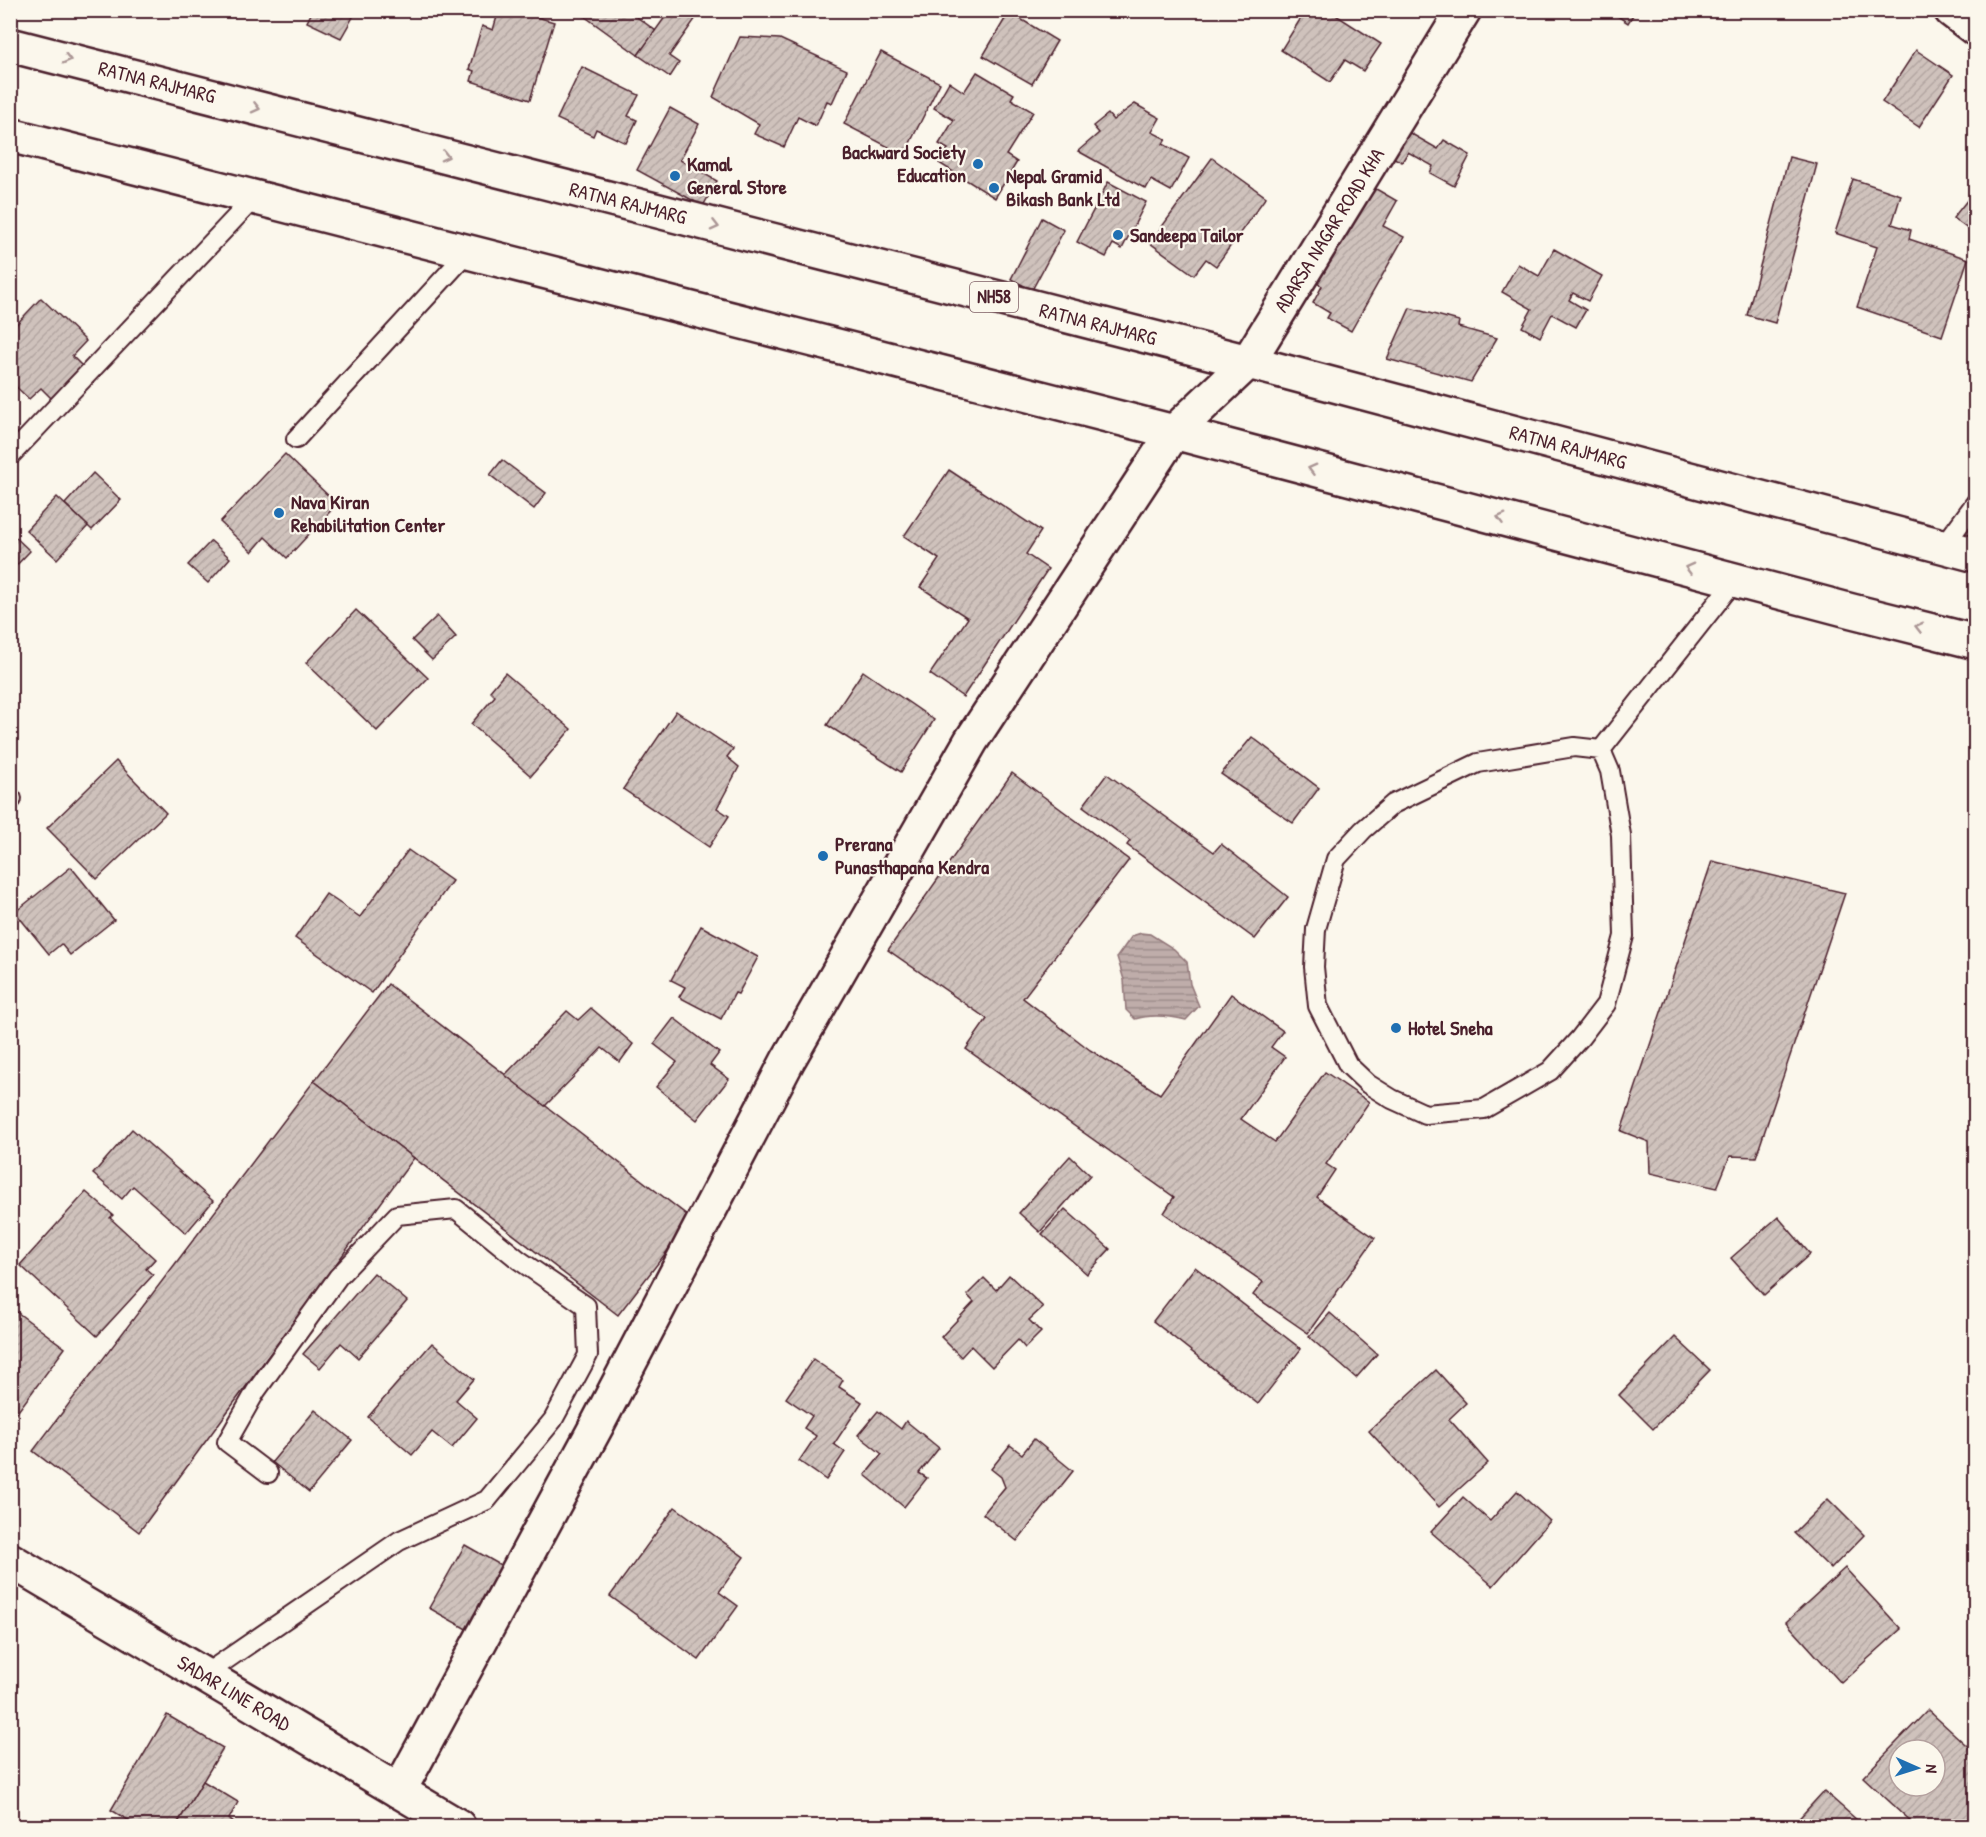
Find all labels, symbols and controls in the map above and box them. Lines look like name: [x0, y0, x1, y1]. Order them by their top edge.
one-way arrow: [62, 52, 72, 65]
street label: RATNA RAJMARG: [96, 54, 219, 109]
one-way arrow: [251, 100, 261, 113]
place label: Backward Society Education: [842, 138, 967, 188]
street label: ADARSA NAGAR ROAD KHA: [1267, 142, 1390, 317]
one-way arrow: [440, 149, 450, 162]
place label: Kamal General Store: [687, 150, 787, 200]
marker: Backward Society Education: [971, 157, 985, 171]
place label: Nepal Gramid Bikash Bank Ltd: [1006, 162, 1120, 212]
marker: Kamal General Store: [668, 169, 682, 183]
street label: RATNA RAJMARG: [567, 175, 690, 230]
marker: Nepal Gramid Bikash Bank Ltd: [987, 181, 1001, 195]
one-way arrow: [710, 218, 720, 231]
place label: Sandeepa Tailor: [1130, 221, 1244, 249]
marker: Sandeepa Tailor: [1111, 228, 1125, 242]
road number: NH58: [970, 282, 1018, 312]
street label: RATNA RAJMARG: [1037, 296, 1160, 351]
street label: RATNA RAJMARG: [1507, 418, 1630, 475]
one-way arrow: [1307, 463, 1317, 476]
place label: Nava Kiran Rehabilitation Center: [291, 488, 445, 538]
marker: Nava Kiran Rehabilitation Center: [272, 506, 286, 520]
one-way arrow: [1496, 513, 1506, 526]
one-way arrow: [1685, 563, 1695, 575]
one-way arrow: [1914, 622, 1924, 635]
place label: Prerana Punasthapana Kendra: [835, 830, 989, 881]
marker: Prerana Punasthapana Kendra: [816, 849, 830, 863]
place label: Hotel Sneha: [1408, 1014, 1493, 1041]
marker: Hotel Sneha: [1389, 1021, 1403, 1035]
street label: SADAR LINE ROAD: [173, 1648, 296, 1737]
north arrow: [1887, 1738, 1947, 1798]
text: N: [1921, 1764, 1943, 1774]

